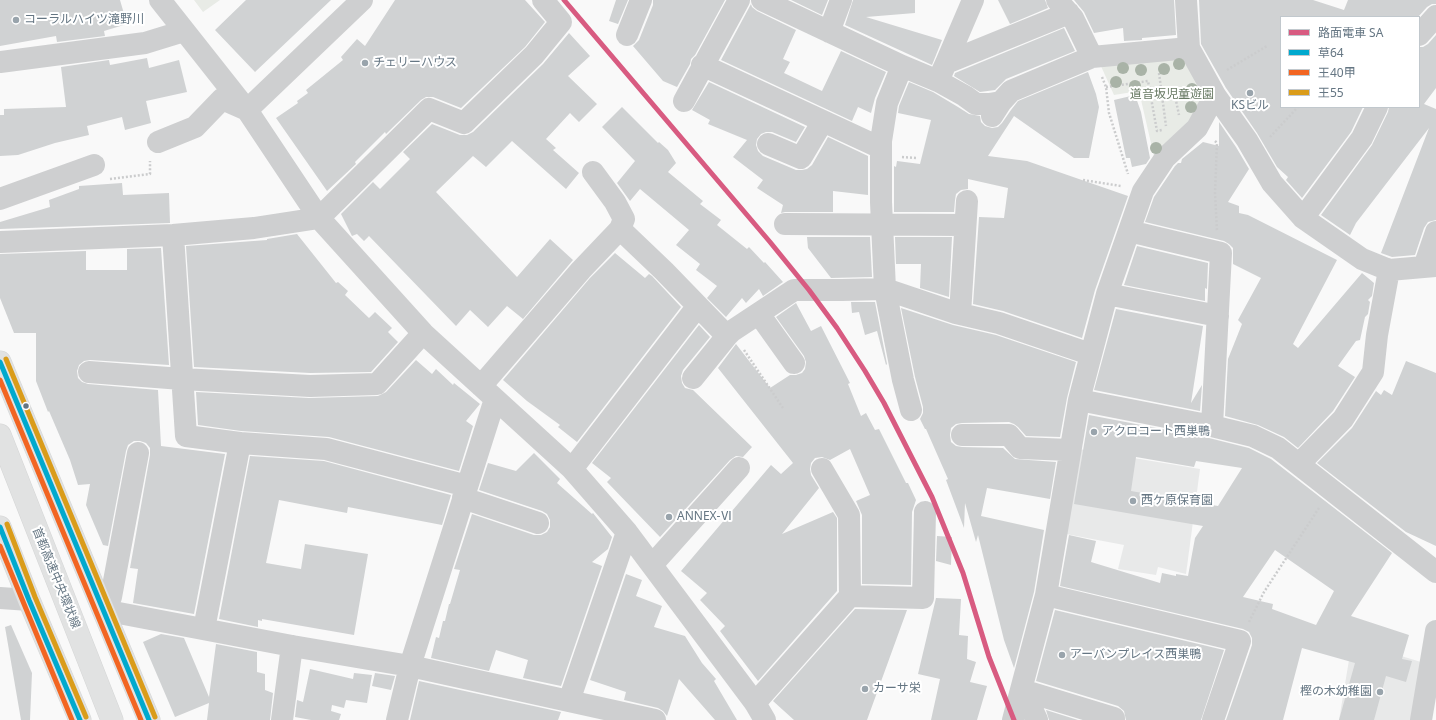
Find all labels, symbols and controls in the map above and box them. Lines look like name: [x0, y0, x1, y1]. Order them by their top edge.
place label: コーラルハイツ滝野川: [24, 13, 144, 27]
marker: コーラルハイツ滝野川: [11, 15, 21, 25]
legend: [1280, 16, 1420, 108]
text: 路面電車 SA: [1318, 24, 1383, 41]
text: 草64: [1318, 44, 1344, 61]
place label: チェリーハウス: [373, 56, 457, 70]
marker: チェリーハウス: [360, 58, 370, 68]
text: 王40甲: [1318, 64, 1356, 81]
text: 王55: [1318, 84, 1344, 101]
park label: 道音坂児童遊園: [1130, 88, 1214, 102]
marker: KSビル: [1245, 88, 1255, 98]
place label: KSビル: [1231, 99, 1269, 113]
unlabelled marker: [21, 401, 31, 411]
place label: アクロコート西巣鴨: [1102, 425, 1210, 439]
marker: アクロコート西巣鴨: [1089, 427, 1099, 437]
place label: 西ケ原保育園: [1141, 494, 1213, 508]
marker: 西ケ原保育園: [1128, 496, 1138, 506]
place label: ANNEX-Ⅵ: [677, 510, 732, 524]
marker: ANNEX-Ⅵ: [664, 512, 674, 522]
street label: 首都高速中央環状線: [29, 525, 83, 631]
place label: アーバンプレイス西巣鴨: [1070, 648, 1201, 662]
marker: アーバンプレイス西巣鴨: [1057, 650, 1067, 660]
place label: カーサ栄: [873, 682, 921, 696]
marker: カーサ栄: [860, 684, 870, 694]
place label: 樫の木幼稚園: [1300, 685, 1372, 699]
marker: 樫の木幼稚園: [1375, 687, 1385, 697]

